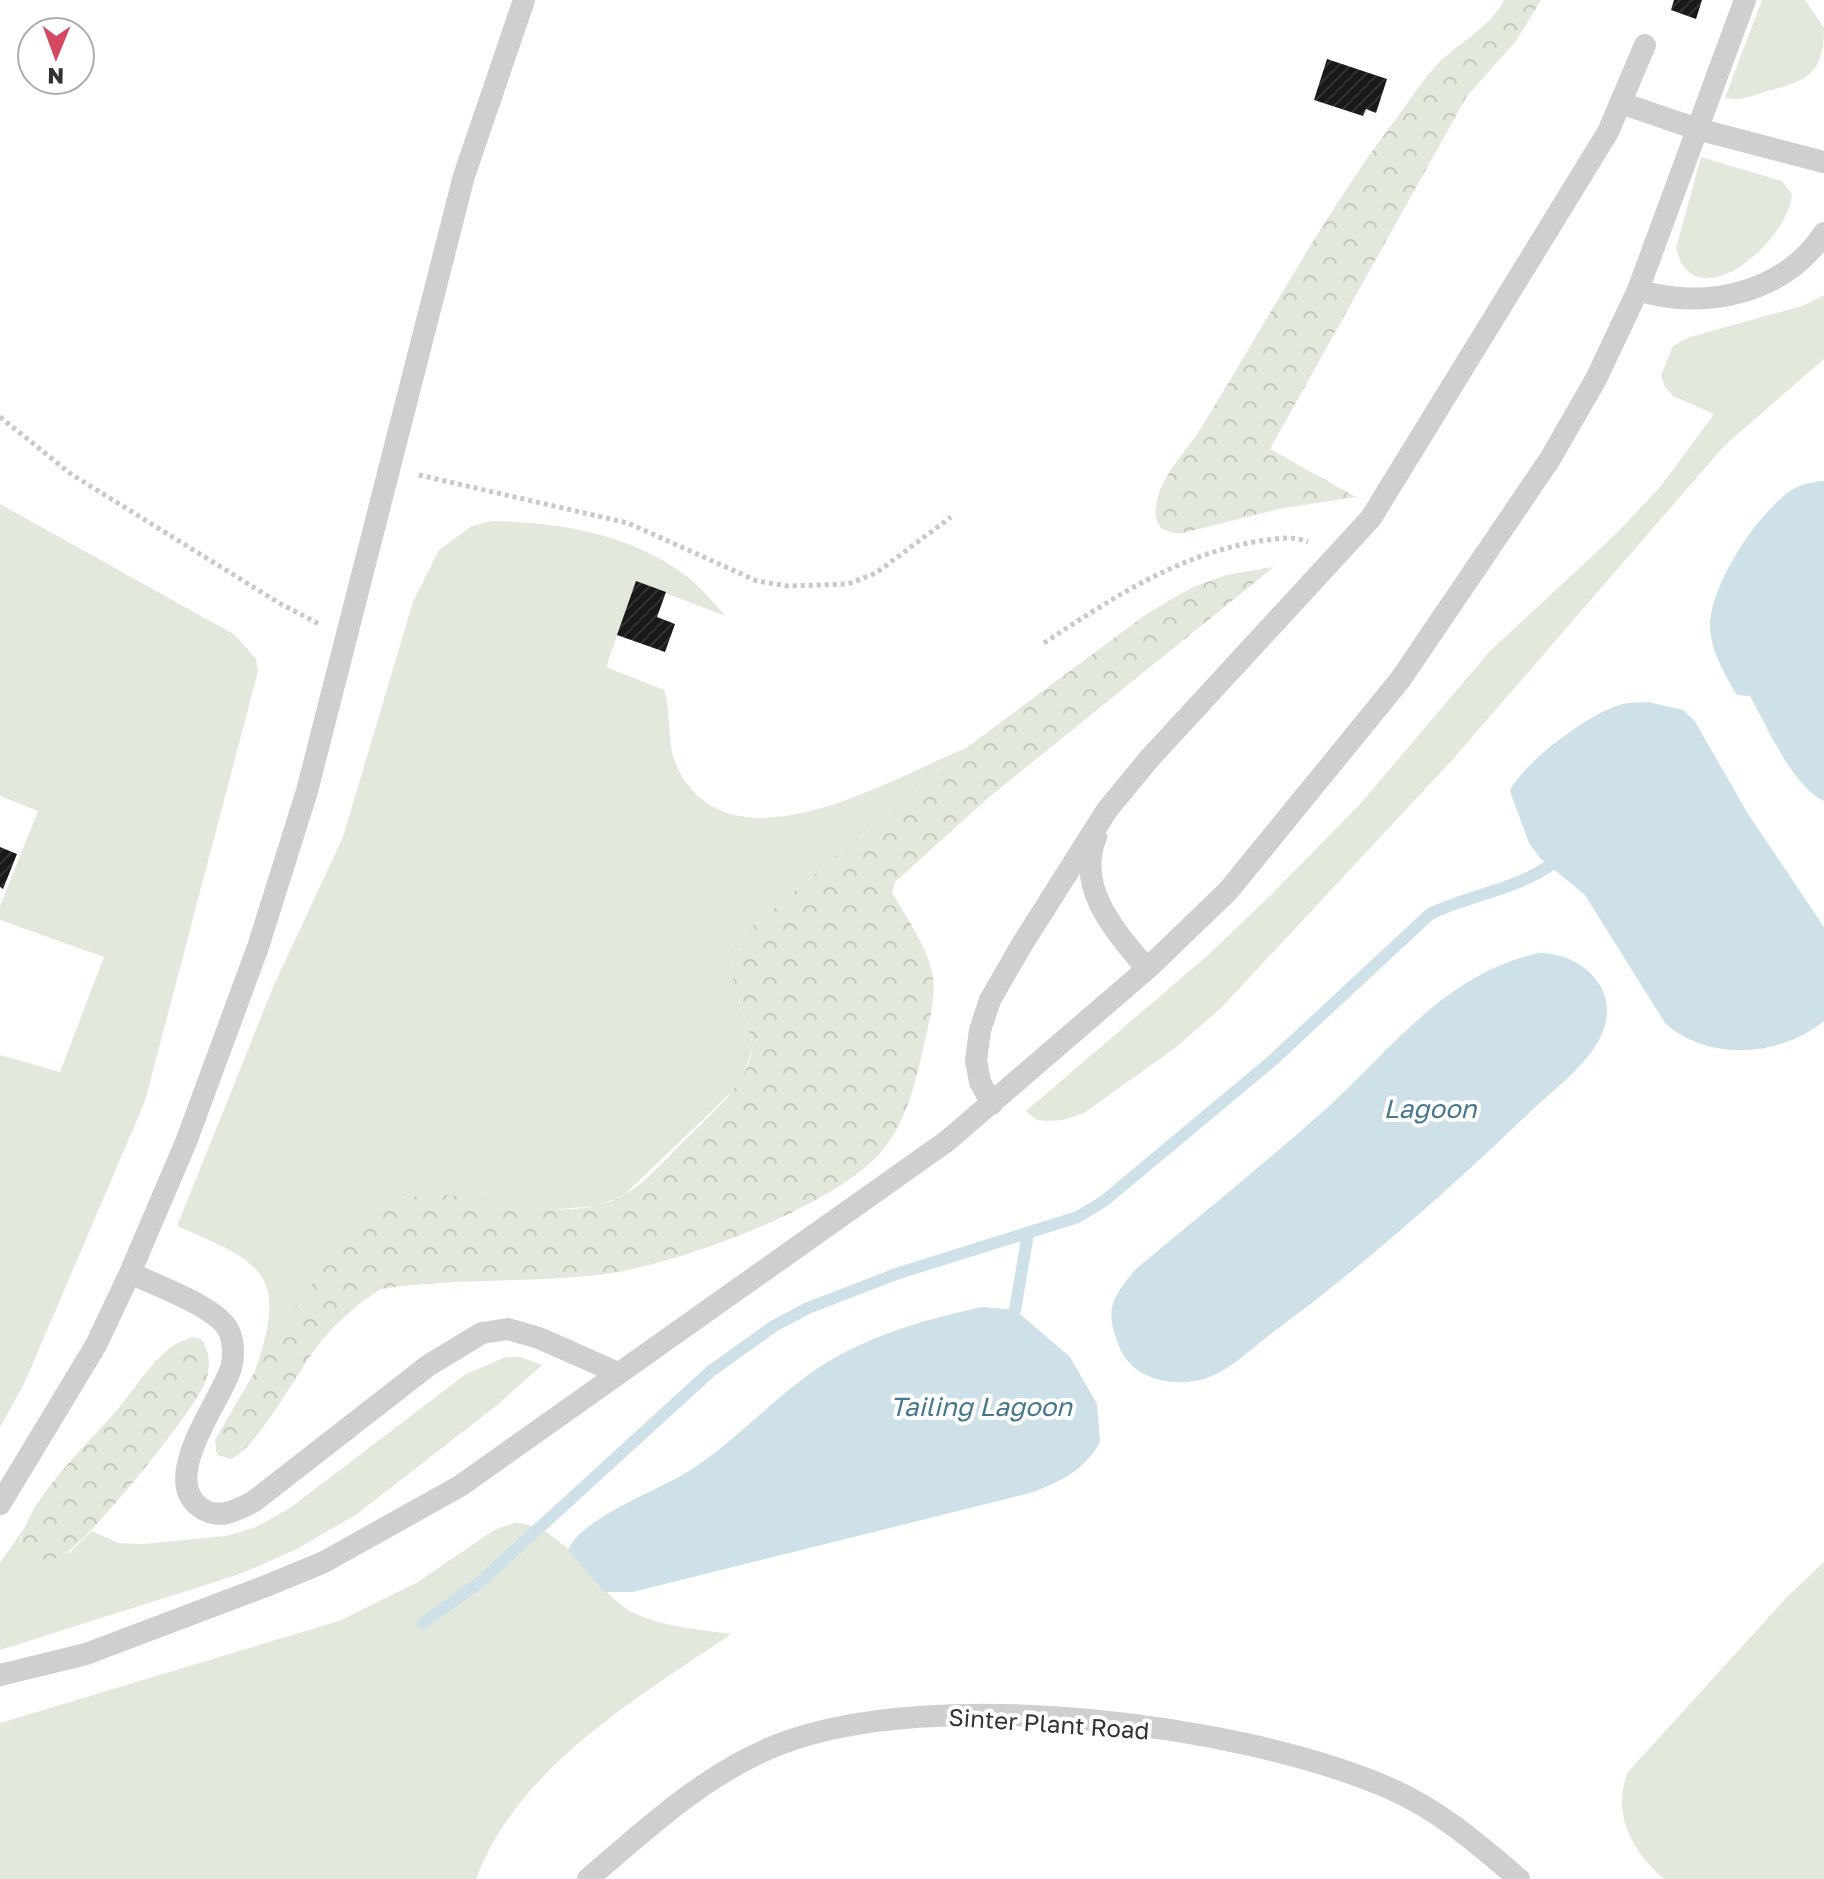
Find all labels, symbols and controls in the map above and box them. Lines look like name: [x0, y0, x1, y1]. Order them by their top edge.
north arrow: [16, 16, 96, 96]
text: N: [47, 63, 64, 90]
water label: Lagoon: [1384, 1093, 1477, 1124]
water label: Tailing Lagoon: [890, 1391, 1073, 1422]
street label: Sinter Plant Road: [948, 1702, 1150, 1744]

